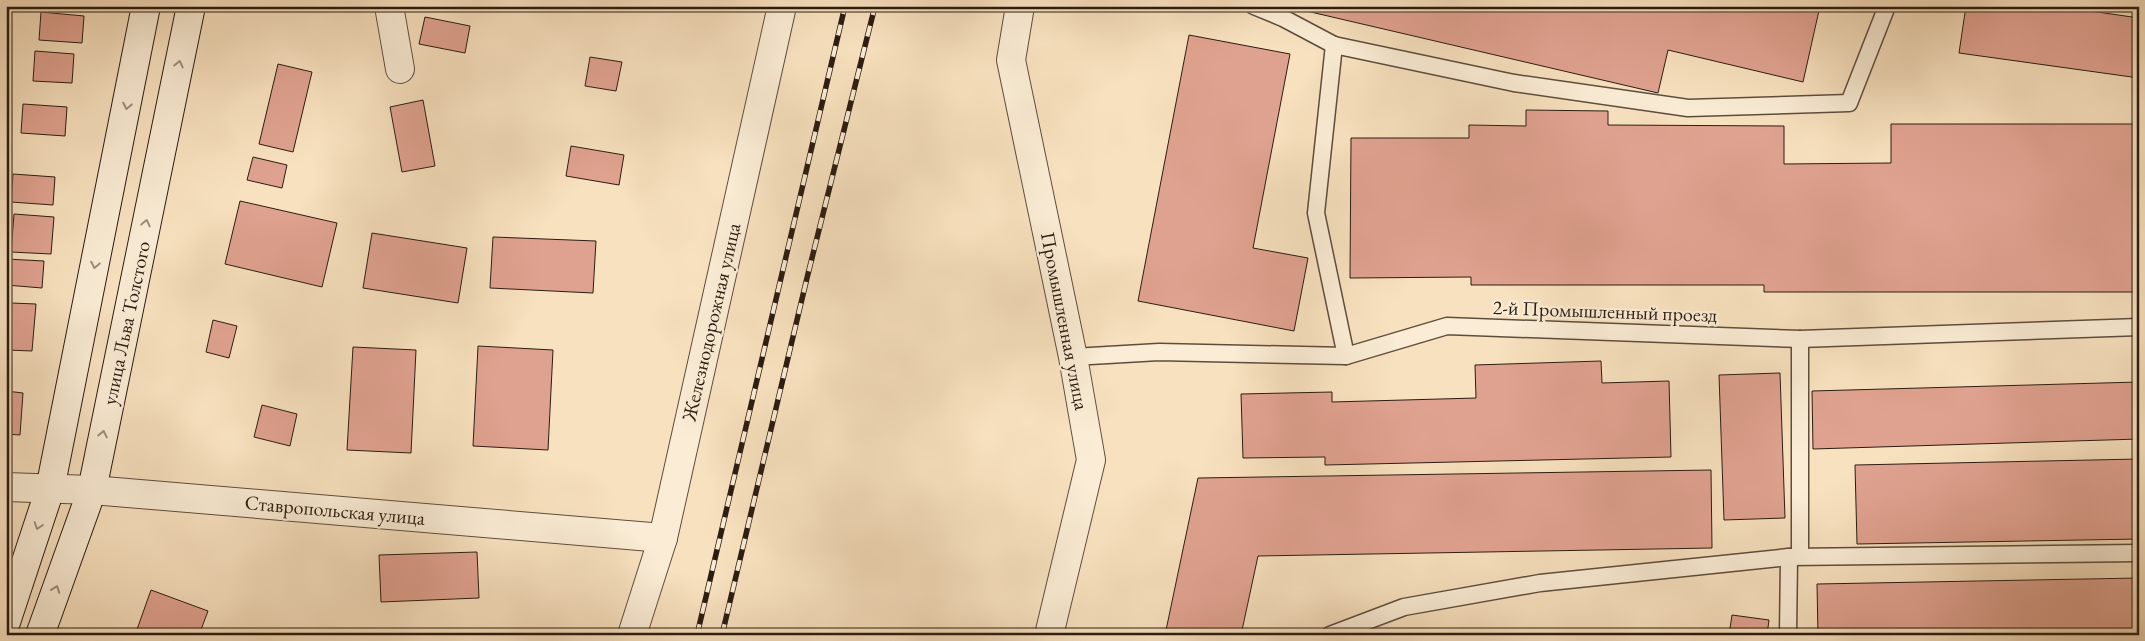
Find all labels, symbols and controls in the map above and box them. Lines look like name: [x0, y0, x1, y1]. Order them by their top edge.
one-way arrow: [173, 59, 184, 68]
one-way arrow: [122, 101, 132, 110]
one-way arrow: [140, 219, 151, 228]
street label: Железнодорожная улица: [675, 220, 746, 425]
street label: Промышленная улица: [1035, 230, 1095, 412]
street label: улица Льва Толстого: [96, 239, 156, 407]
one-way arrow: [90, 260, 101, 269]
street label: 2-й Промышленный проезд: [1492, 294, 1718, 328]
one-way arrow: [97, 429, 108, 438]
street label: Ставропольская улица: [244, 489, 426, 531]
one-way arrow: [34, 521, 44, 530]
one-way arrow: [50, 585, 60, 594]

